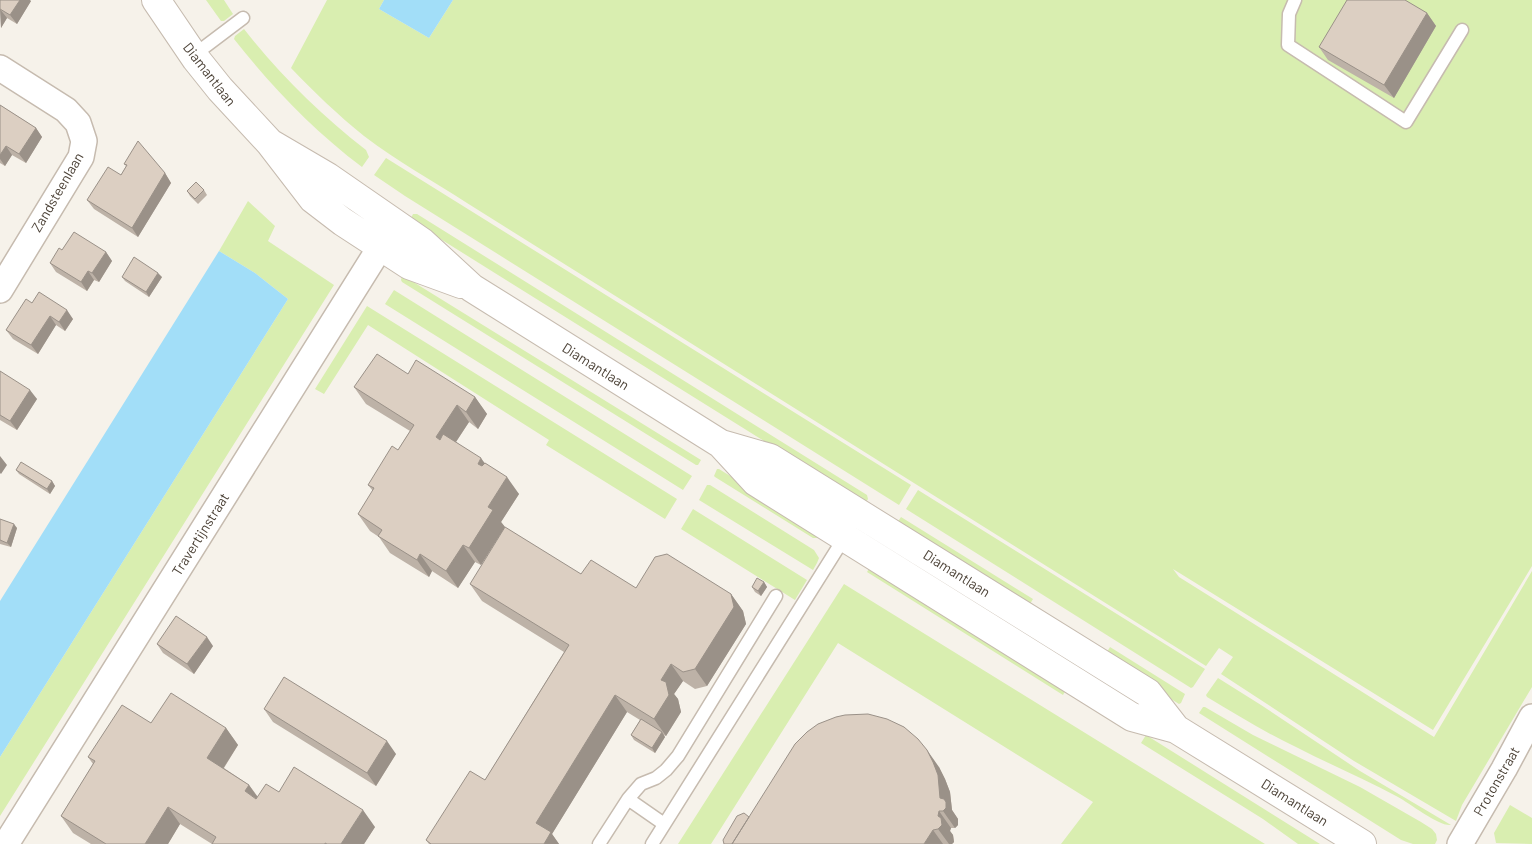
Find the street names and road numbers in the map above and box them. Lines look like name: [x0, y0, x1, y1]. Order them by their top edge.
street label: Diamantlaan: [180, 39, 240, 109]
street label: Zandsteenlaan: [27, 149, 87, 235]
street label: Diamantlaan: [559, 339, 633, 393]
street label: Travertijnstraat: [168, 489, 232, 579]
street label: Diamantlaan: [920, 546, 994, 600]
street label: Protonstraat: [1469, 743, 1523, 819]
street label: Diamantlaan: [1258, 775, 1332, 829]

